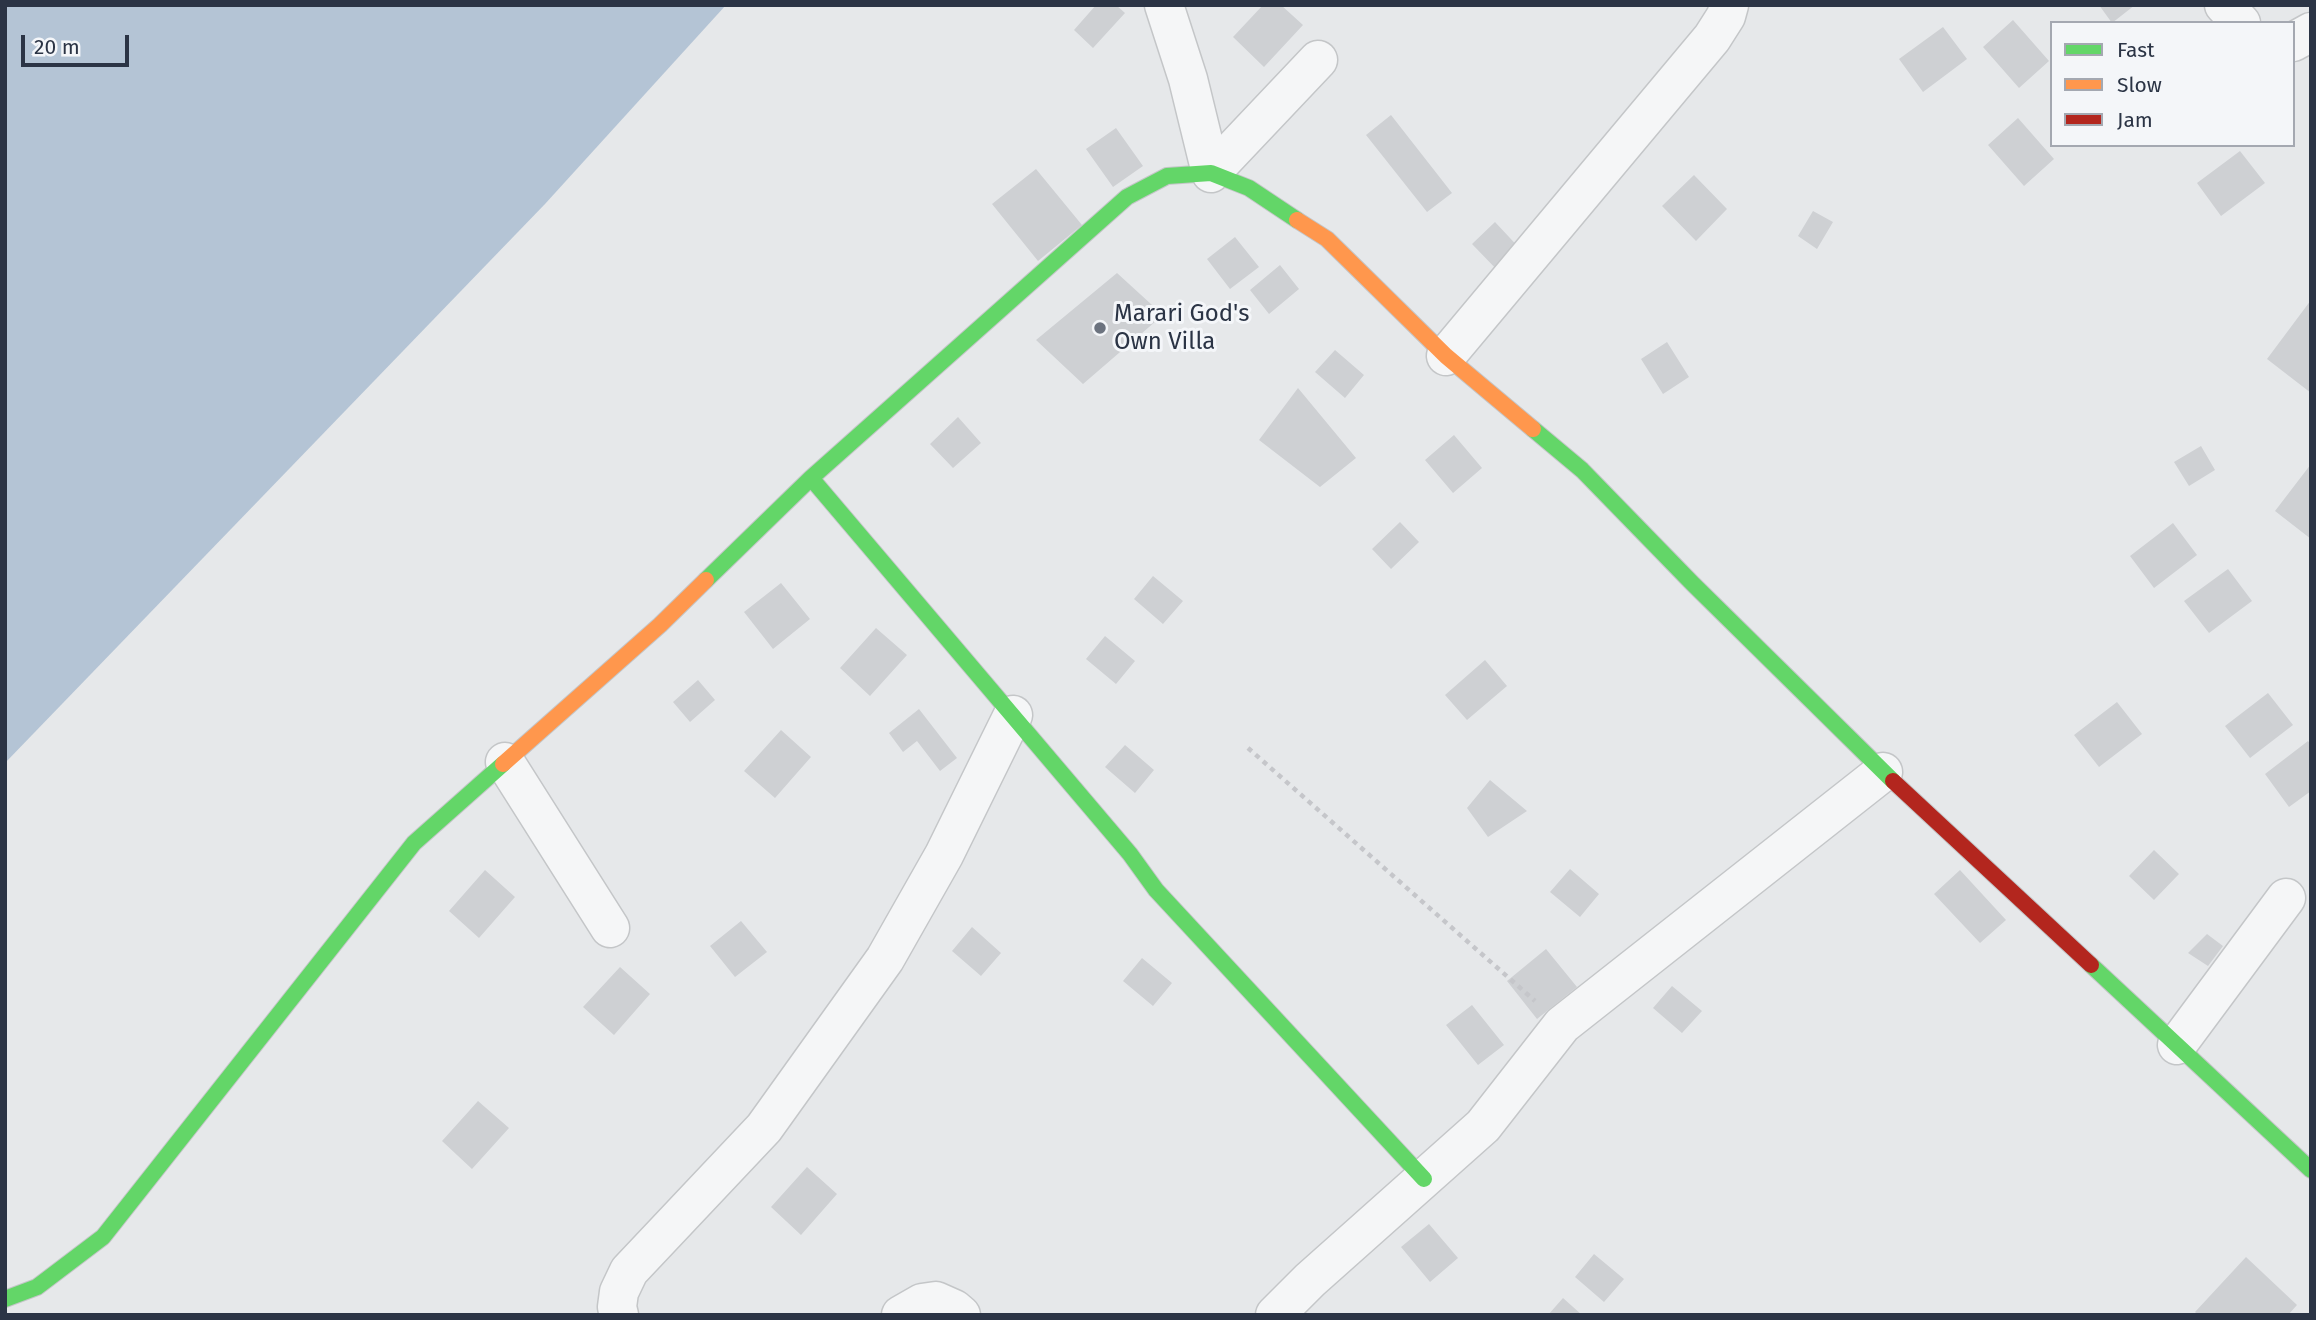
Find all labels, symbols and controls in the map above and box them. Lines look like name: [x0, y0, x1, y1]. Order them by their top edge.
scale bar: [24, 21, 133, 65]
legend: [2050, 21, 2295, 147]
text: 20 m: [34, 34, 80, 60]
text: Fast: [2117, 37, 2155, 63]
text: Slow: [2117, 72, 2162, 98]
text: Jam: [2117, 107, 2153, 133]
place label: Marari God's Own Villa: [1114, 300, 1249, 356]
marker: Marari God's Own Villa: [1092, 320, 1108, 336]

